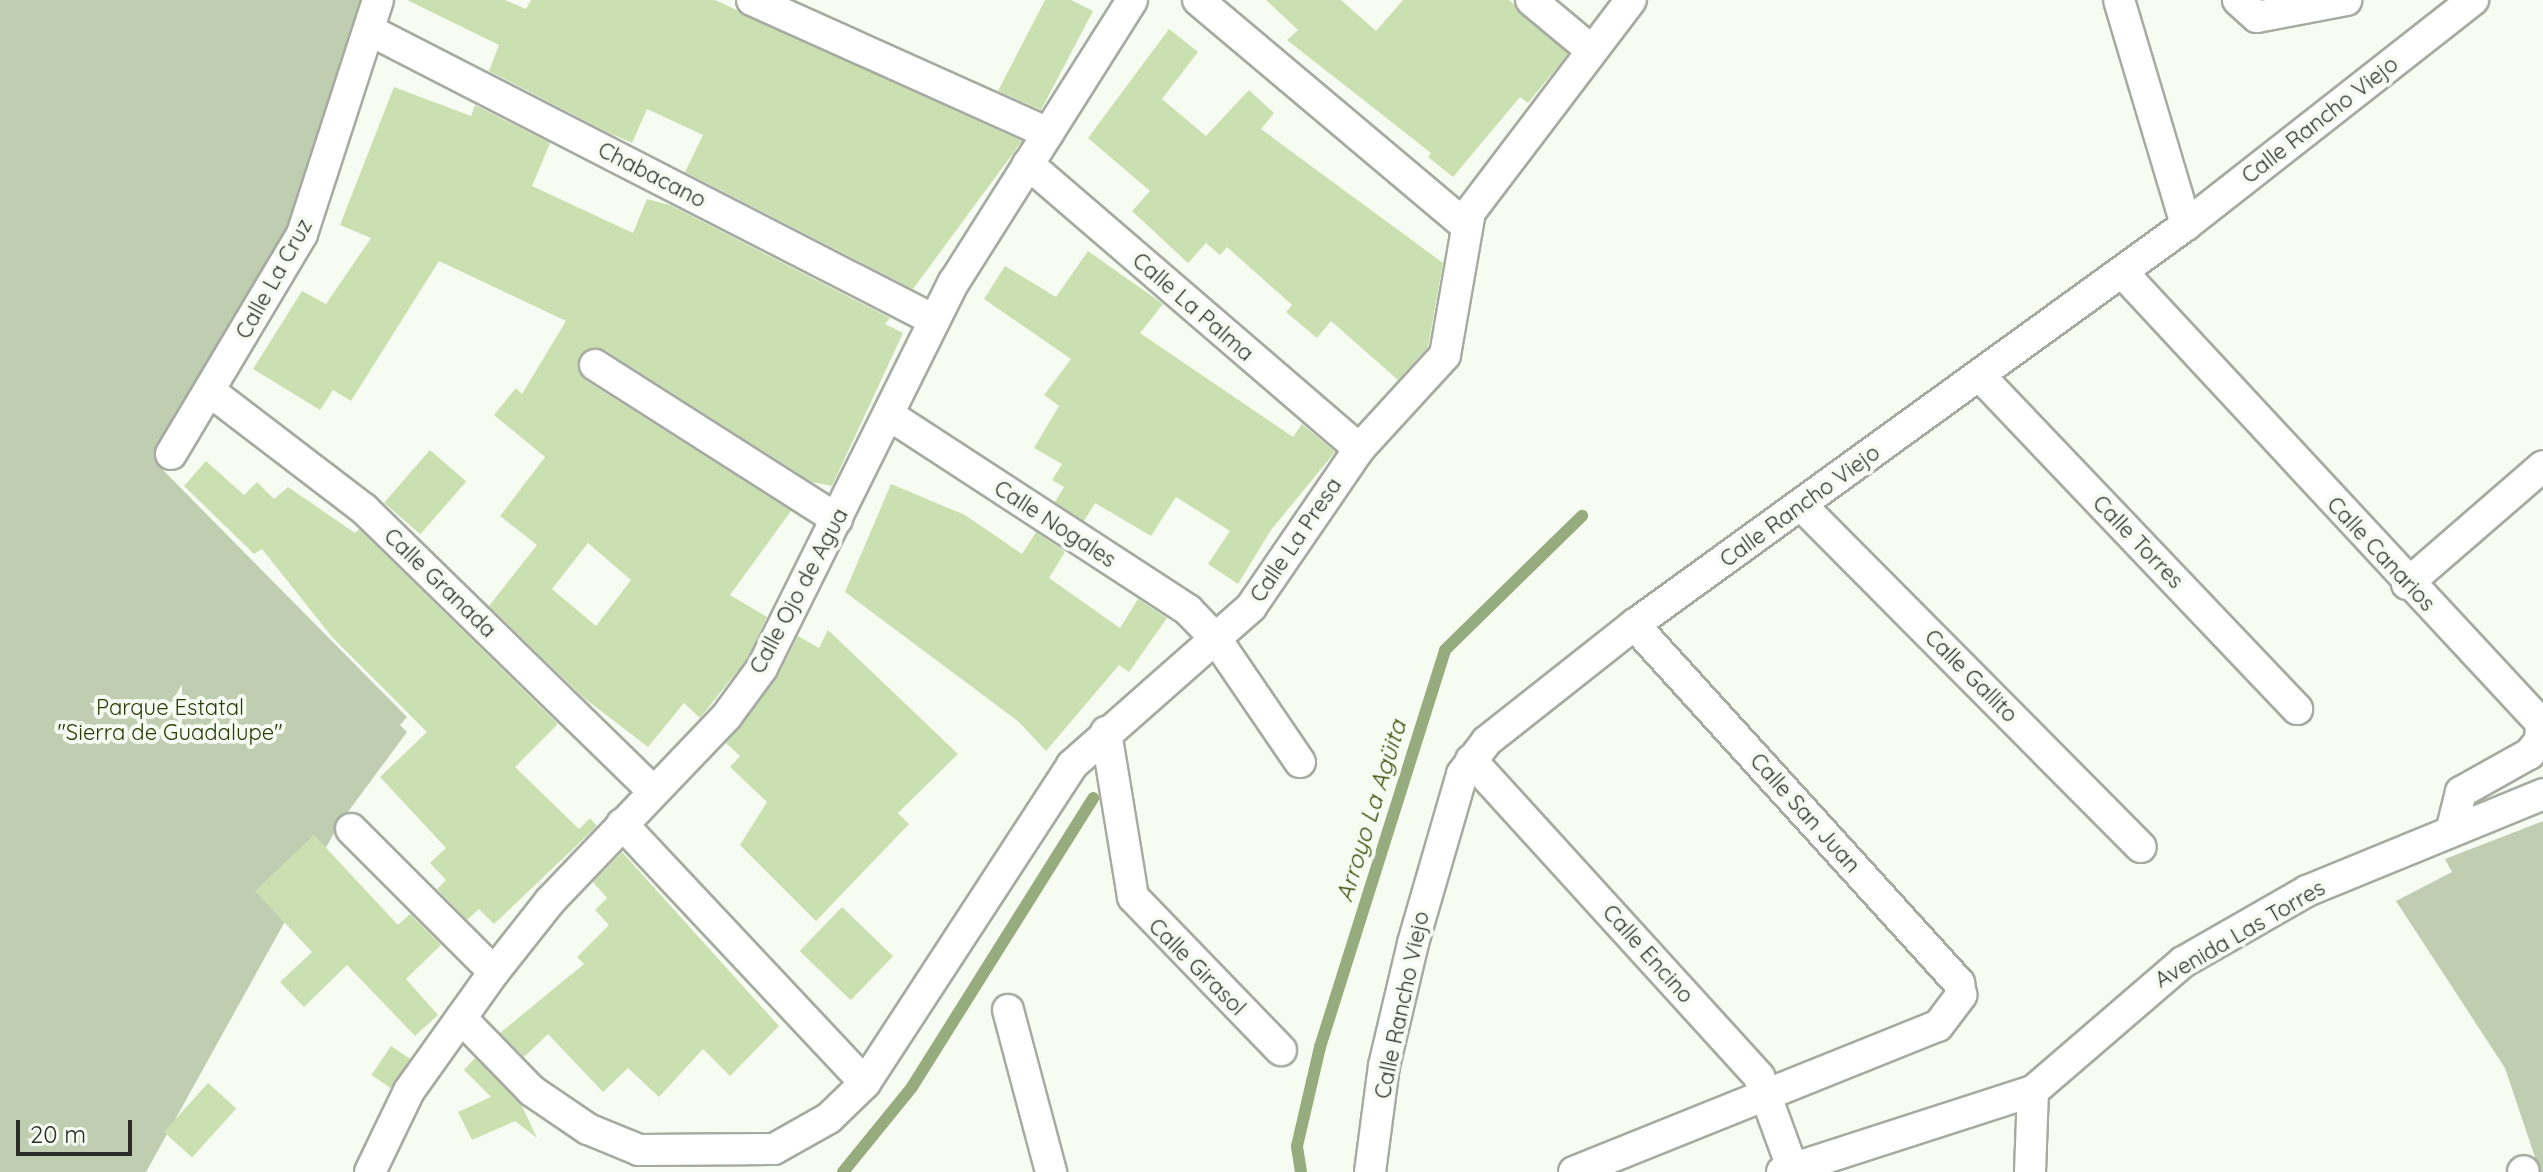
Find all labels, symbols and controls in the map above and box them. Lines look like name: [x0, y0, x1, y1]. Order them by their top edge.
street label: Calle Rancho Viejo: [2237, 51, 2403, 189]
street label: Chabacano: [594, 137, 710, 213]
street label: Calle La Cruz: [230, 214, 318, 344]
street label: Calle La Palma: [1127, 247, 1259, 367]
street label: Calle Rancho Viejo: [1715, 439, 1885, 573]
street label: Calle La Presa: [1245, 473, 1347, 607]
street label: Calle Nogales: [989, 475, 1121, 573]
street label: Calle Torres: [2087, 490, 2189, 594]
street label: Calle Canarios: [2321, 491, 2441, 617]
street label: Calle Ojo de Agua: [744, 504, 854, 678]
street label: Calle Granada: [378, 523, 502, 643]
street label: Calle Gallito: [1919, 624, 2023, 728]
park label: Parque Estatal "Sierra de Guadalupe": [57, 694, 283, 746]
water label: Arroyo La Agüita: [1330, 717, 1412, 905]
street label: Calle San Juan: [1744, 748, 1866, 878]
street label: Avenida Las Torres: [2150, 875, 2330, 993]
street label: Calle Encino: [1597, 899, 1699, 1009]
street label: Calle Rancho Viejo: [1369, 909, 1435, 1101]
street label: Calle Girasol: [1143, 913, 1251, 1021]
scale bar: [20, 1104, 136, 1154]
text: 20 m: [30, 1119, 86, 1149]

